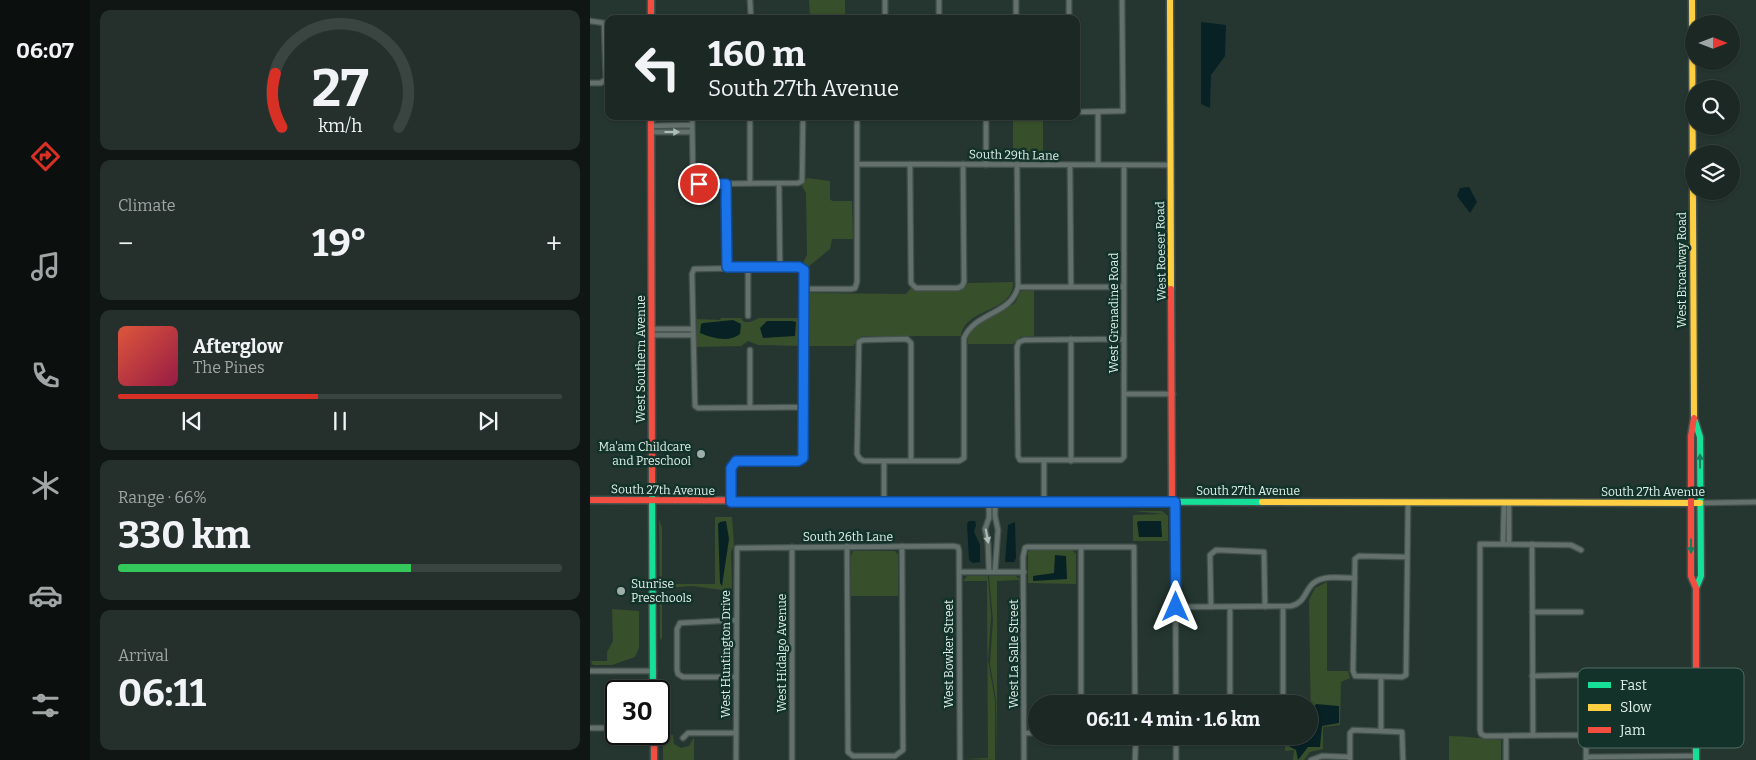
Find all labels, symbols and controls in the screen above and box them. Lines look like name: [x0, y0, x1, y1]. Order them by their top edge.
north arrow: [1685, 15, 1740, 70]
map controls: [1685, 15, 1740, 200]
text: 160 m: [708, 33, 806, 75]
icon: left: [625, 35, 690, 100]
text: 06:07: [16, 37, 74, 64]
text: 27: [312, 57, 369, 120]
text: South 27th Avenue: [708, 75, 899, 102]
button: search: [1685, 80, 1740, 135]
text: km/h: [318, 115, 362, 137]
one-way arrow: [664, 128, 680, 136]
icon: directions: [28, 139, 63, 174]
button: layers: [1685, 145, 1740, 200]
street label: South 29th Lane: [969, 147, 1059, 163]
pin: [678, 163, 720, 205]
icon: arrive: [685, 170, 713, 198]
text: Climate: [118, 196, 176, 215]
street label: West Roeser Road: [1153, 201, 1169, 301]
street label: West Broadway Road: [1675, 212, 1689, 328]
text: 19°: [312, 220, 367, 266]
text: −: [118, 227, 133, 260]
text: +: [546, 227, 562, 260]
icon: music: [28, 249, 63, 284]
street label: West Grenadine Road: [1107, 253, 1121, 373]
street label: West Southern Avenue: [634, 295, 648, 423]
text: Afterglow: [193, 335, 283, 358]
icon: phone: [28, 358, 63, 393]
text: The Pines: [193, 358, 265, 377]
icon: previous: [178, 407, 206, 435]
icon: pause: [326, 407, 354, 435]
icon: next: [474, 407, 502, 435]
place label: Ma'am Childcare and Preschool: [598, 440, 692, 468]
marker: Ma'am Childcare and Preschool: [695, 448, 707, 460]
one-way arrow: [1696, 453, 1704, 469]
icon: climate: [28, 468, 63, 503]
street label: South 27th Avenue: [611, 482, 715, 498]
street label: South 27th Avenue: [1196, 484, 1300, 498]
street label: South 27th Avenue: [1601, 485, 1705, 499]
text: Range · 66%: [118, 488, 207, 507]
text: 330 km: [118, 512, 250, 558]
one-way arrow: [983, 529, 991, 545]
street label: South 26th Lane: [803, 530, 893, 544]
one-way arrow: [1687, 538, 1695, 554]
place label: Sunrise Preschools: [631, 577, 692, 605]
icon: car: [28, 578, 63, 613]
position arrow: [1149, 580, 1201, 632]
marker: Sunrise Preschools: [615, 585, 627, 597]
street label: West Huntington Drive: [719, 590, 733, 718]
street label: West Hidalgo Avenue: [775, 594, 789, 712]
street label: West Bowker Street: [942, 599, 956, 708]
street label: West La Salle Street: [1007, 599, 1021, 709]
text: Arrival: [118, 646, 169, 665]
legend: [1578, 668, 1744, 748]
text: 06:11: [118, 670, 206, 716]
text: Fast: [1620, 677, 1647, 694]
speed limit sign: 30: [605, 680, 670, 745]
icon: filters: [28, 688, 63, 723]
text: Slow: [1620, 699, 1652, 716]
text: 06:11 · 4 min · 1.6 km: [1086, 708, 1260, 731]
text: Jam: [1619, 722, 1646, 739]

